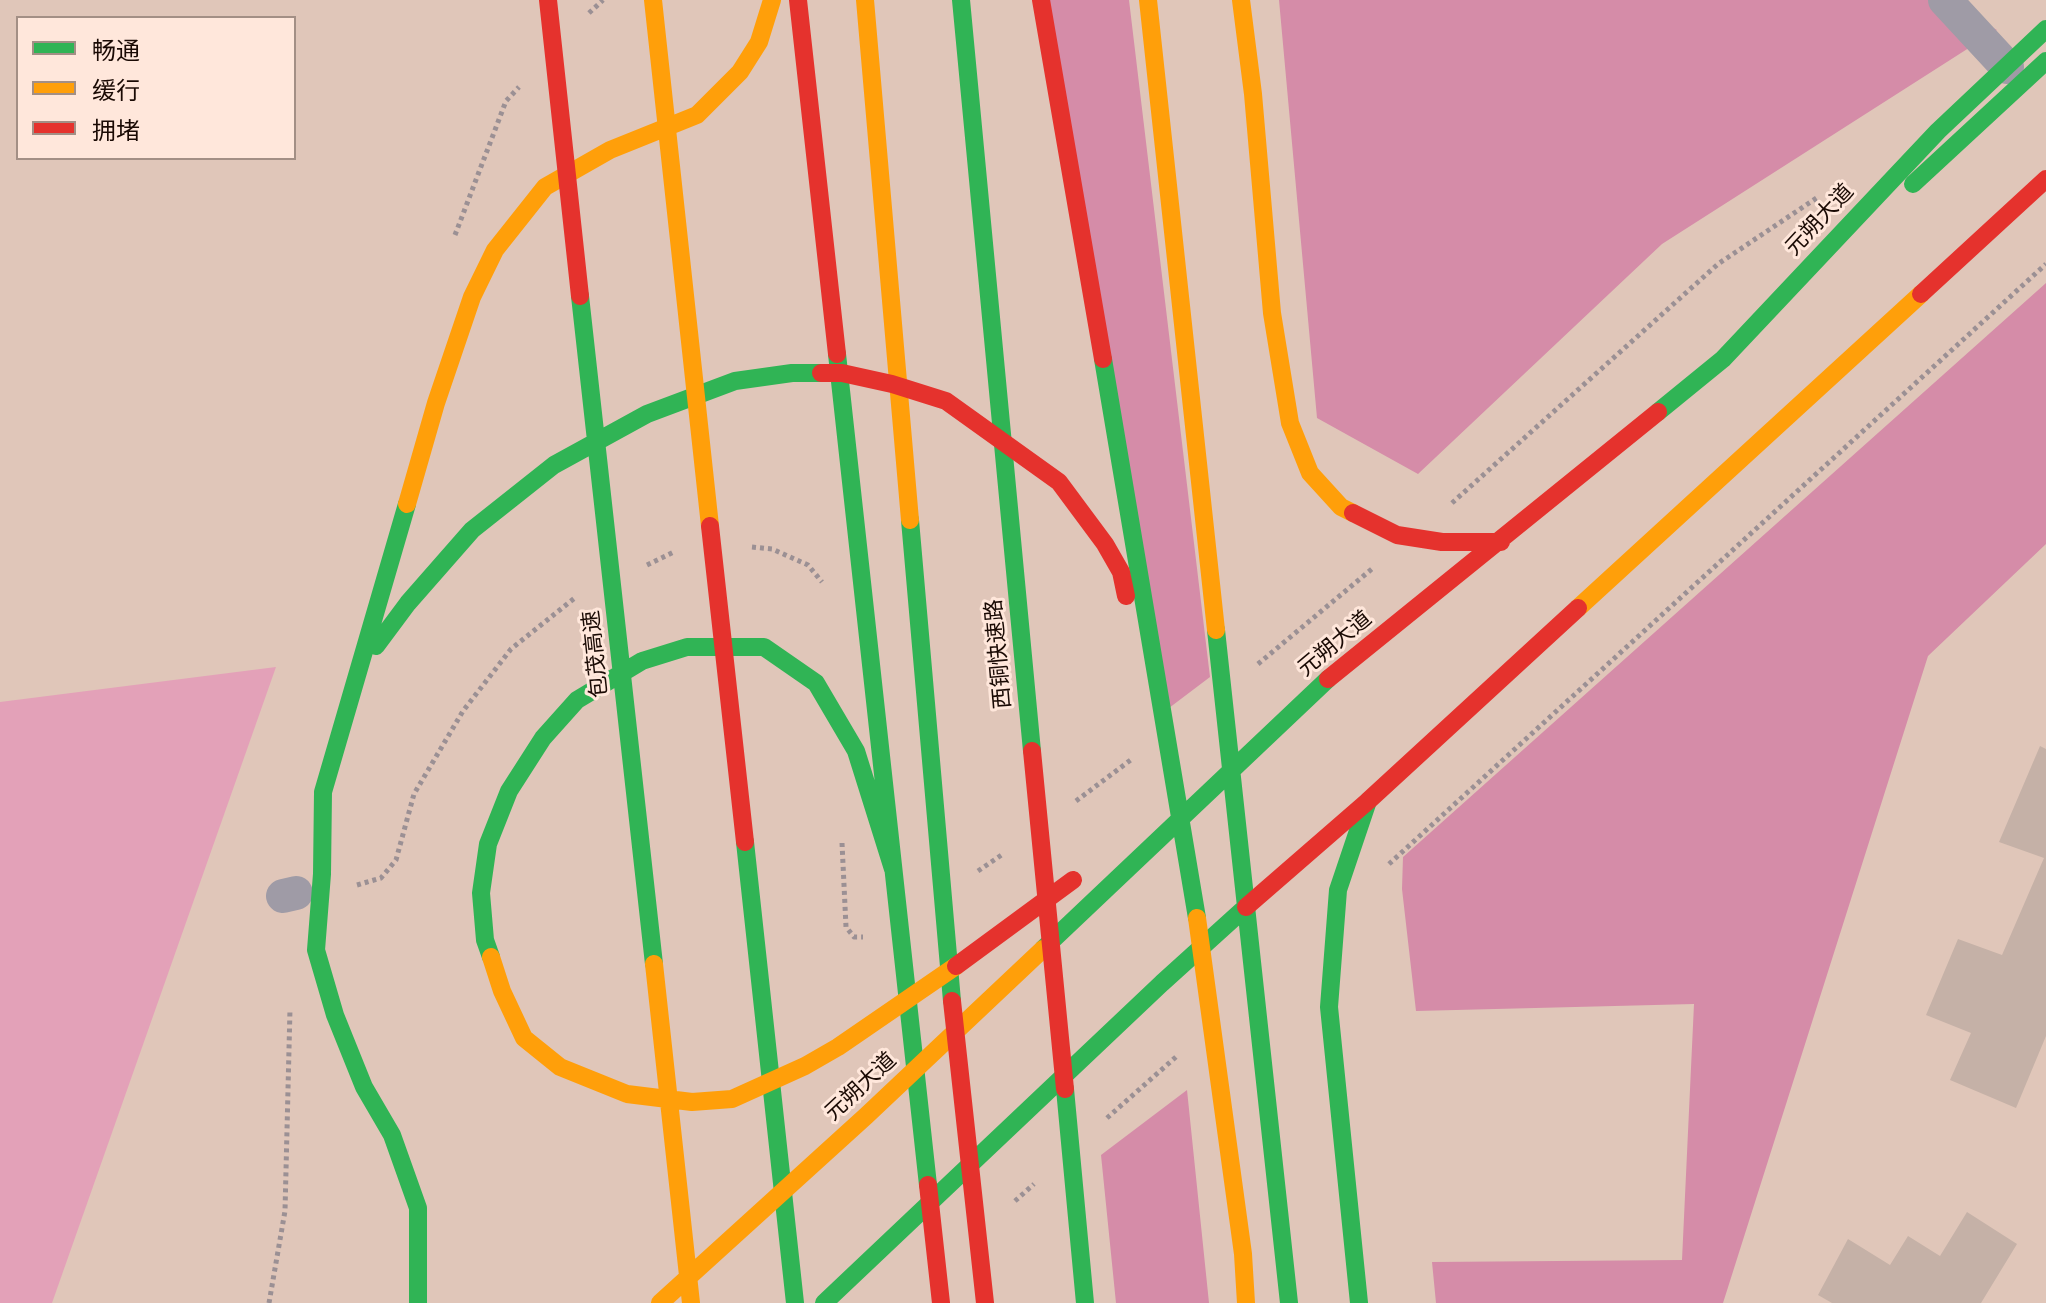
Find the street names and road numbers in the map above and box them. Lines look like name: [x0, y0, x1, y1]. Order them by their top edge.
street label: 元朔大道: [1780, 179, 1860, 261]
street label: 西铜快速路: [981, 598, 1017, 710]
street label: 元朔大道: [1293, 606, 1377, 682]
street label: 包茂高速: [578, 609, 614, 699]
street label: 元朔大道: [820, 1047, 902, 1127]

